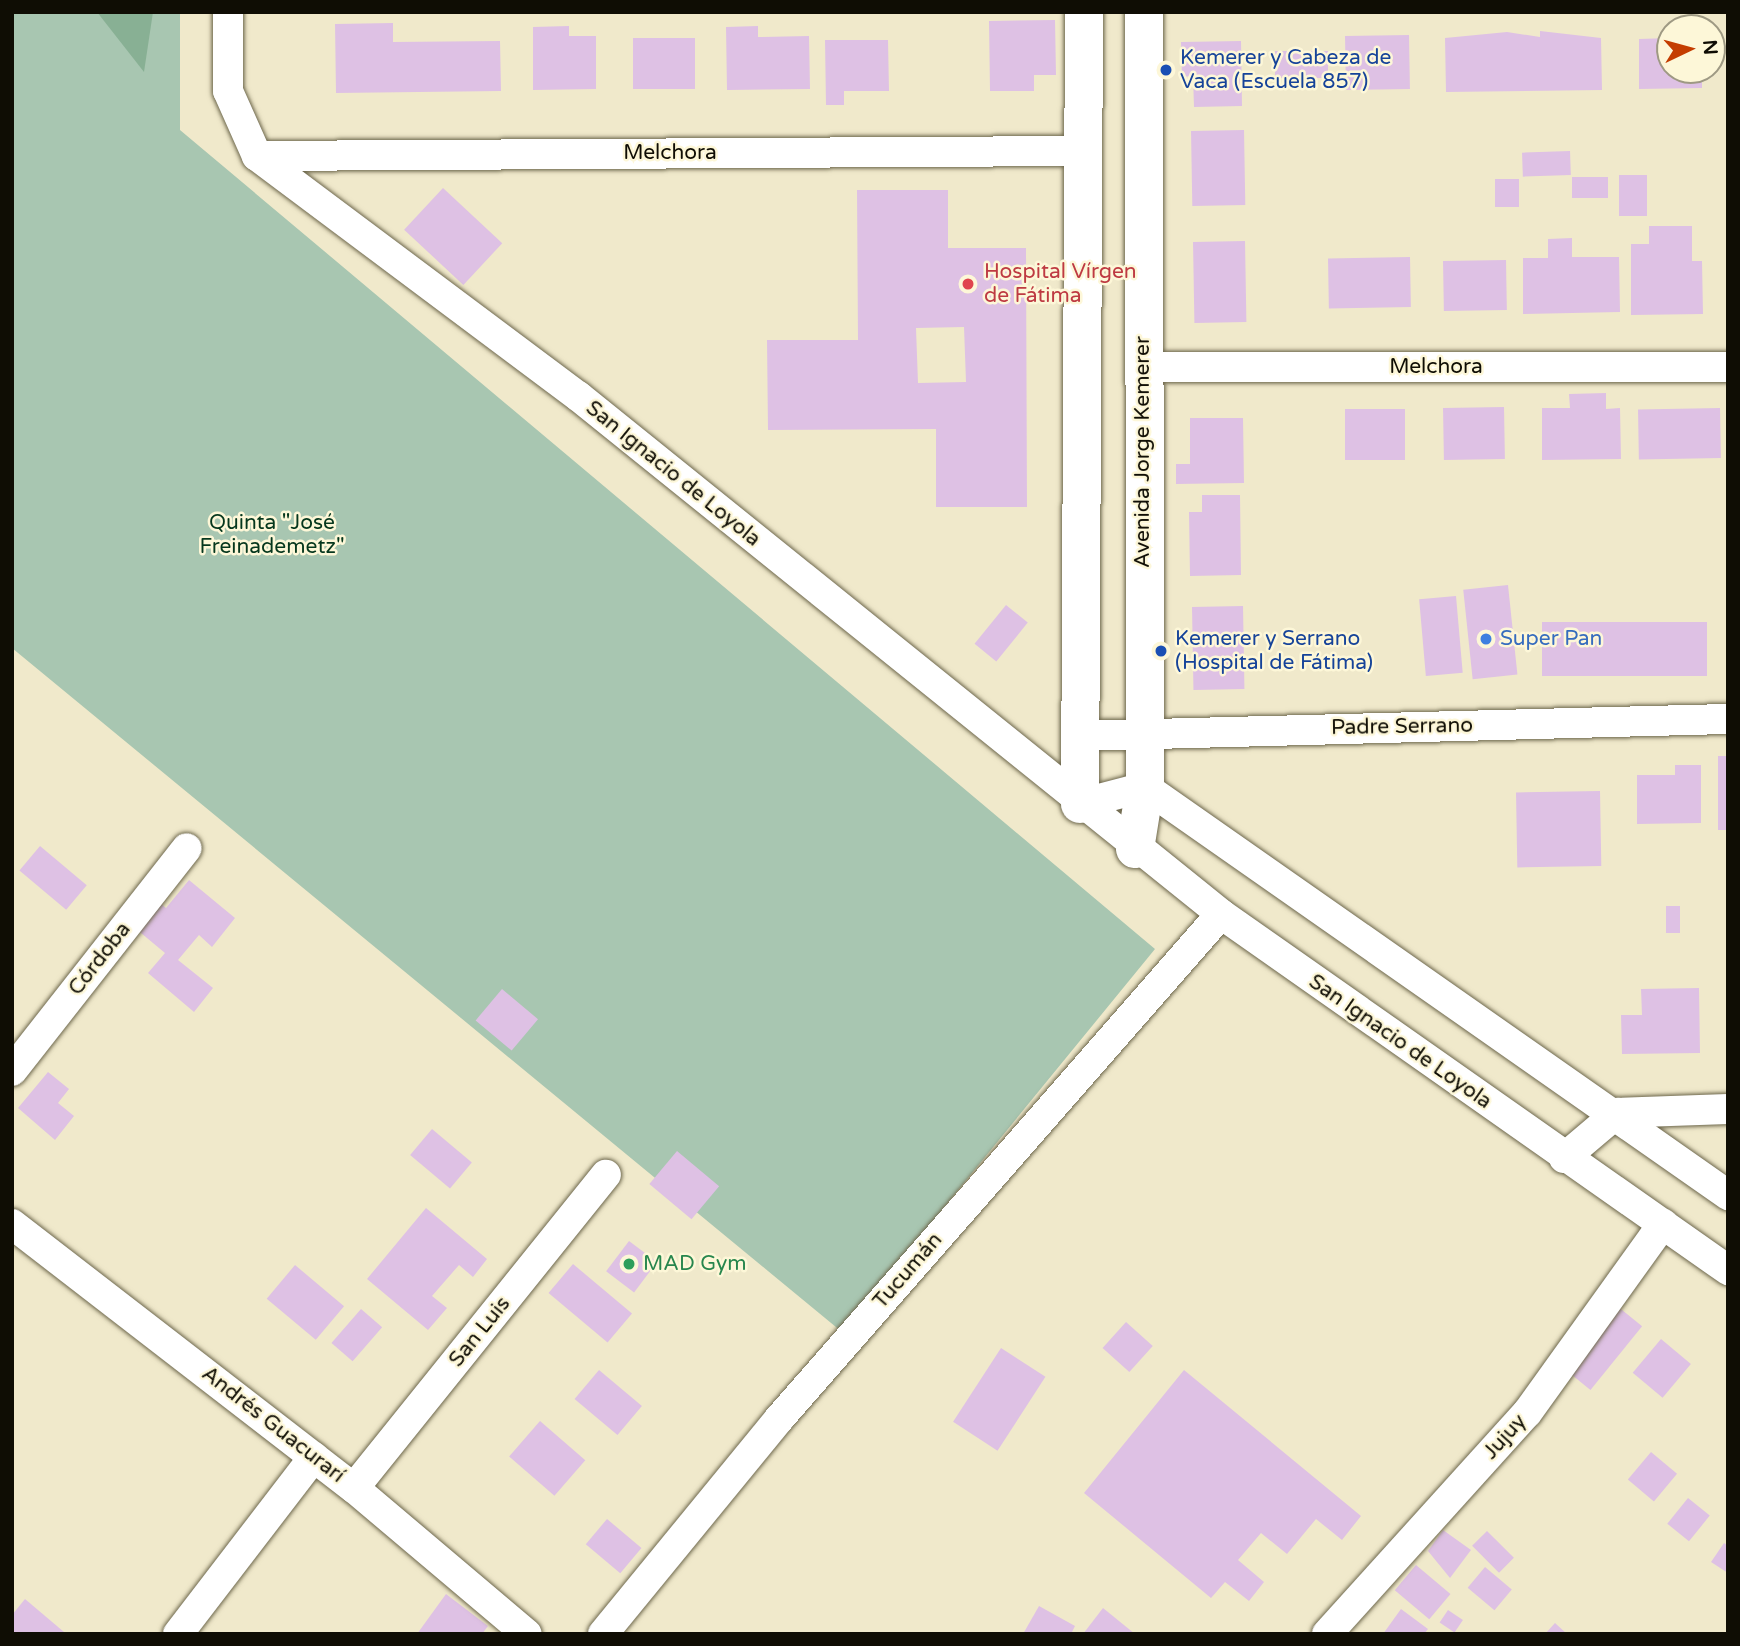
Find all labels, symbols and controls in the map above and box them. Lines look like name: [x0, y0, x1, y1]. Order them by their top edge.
north arrow: [1656, 14, 1726, 84]
text: N: [1698, 39, 1722, 56]
place label: Kemerer y Cabeza de Vaca (Escuela 857): [1180, 45, 1391, 95]
marker: Kemerer y Cabeza de Vaca (Escuela 857): [1158, 62, 1174, 78]
street label: Melchora: [623, 140, 717, 166]
place label: Hospital Vírgen de Fátima: [984, 259, 1137, 309]
marker: Hospital Vírgen de Fátima: [958, 274, 978, 294]
street label: Avenida Jorge Kemerer: [1130, 336, 1156, 568]
street label: Melchora: [1389, 354, 1483, 380]
street label: San Ignacio de Loyola: [581, 396, 765, 552]
park label: Quinta "José Freinademetz": [199, 510, 345, 560]
place label: Kemerer y Serrano (Hospital de Fátima): [1175, 626, 1373, 676]
place label: Super Pan: [1500, 626, 1602, 652]
marker: Super Pan: [1478, 631, 1494, 647]
marker: Kemerer y Serrano (Hospital de Fátima): [1153, 643, 1169, 659]
street label: Padre Serrano: [1331, 713, 1473, 741]
street label: Córdoba: [64, 917, 136, 1001]
street label: San Ignacio de Loyola: [1304, 969, 1496, 1115]
street label: Tucumán: [868, 1228, 948, 1314]
place label: MAD Gym: [643, 1251, 747, 1277]
marker: MAD Gym: [621, 1256, 637, 1272]
street label: San Luis: [444, 1292, 516, 1372]
street label: Andrés Guacurarí: [197, 1361, 349, 1489]
street label: Jujuy: [1478, 1409, 1532, 1465]

